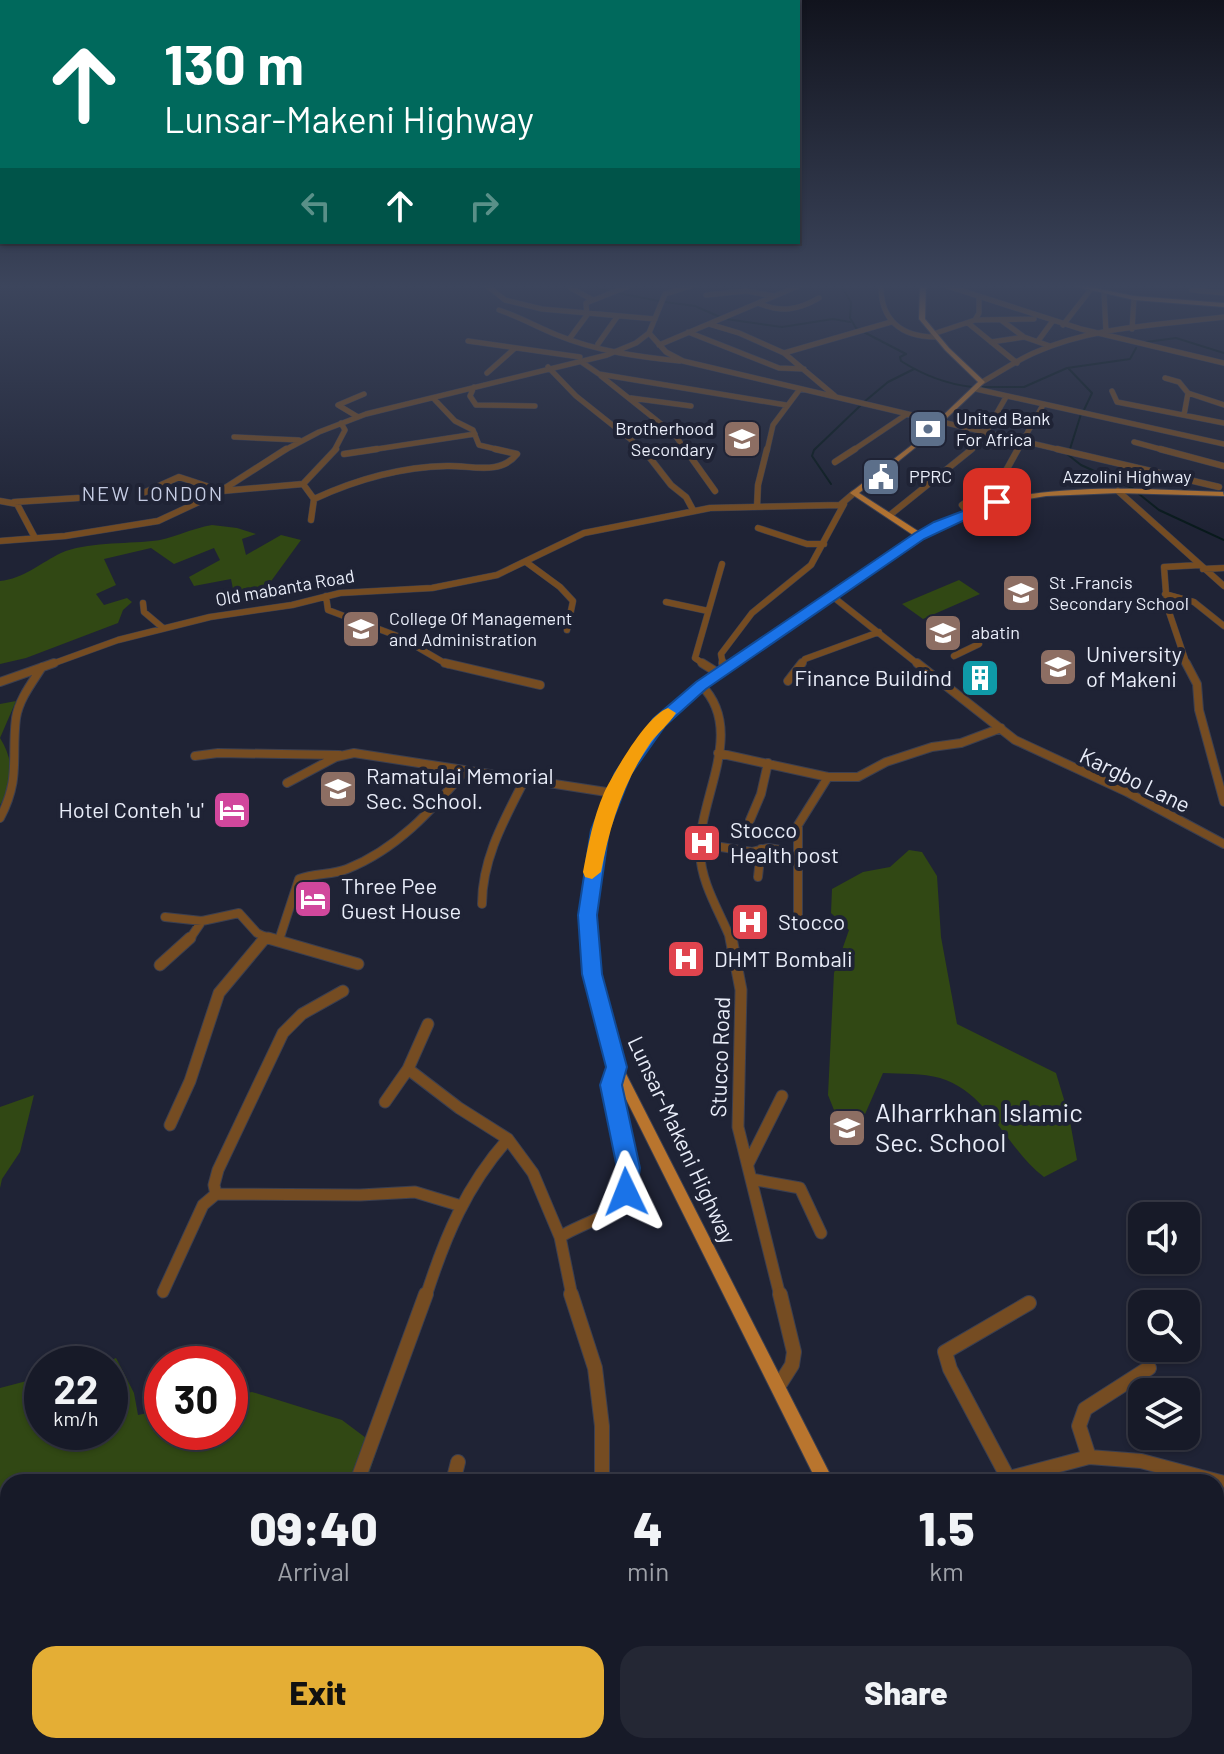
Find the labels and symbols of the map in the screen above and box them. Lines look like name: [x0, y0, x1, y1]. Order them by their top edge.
place label: United Bank For Africa: [956, 407, 1050, 450]
bank icon: United Bank For Africa: [907, 408, 949, 450]
place label: Brotherhood Secondary: [615, 417, 714, 460]
school or university icon: Brotherhood Secondary: [721, 418, 763, 460]
public building icon: PPRC: [860, 456, 902, 498]
place label: PPRC: [909, 465, 952, 487]
street label: Azzolini Highway: [1062, 465, 1192, 487]
pin: [963, 468, 1031, 536]
district label: NEW LONDON: [82, 481, 224, 505]
street label: Old mabanta Road: [214, 564, 356, 610]
place label: St .Francis Secondary School: [1049, 571, 1189, 614]
school or university icon: St .Francis Secondary School: [1000, 572, 1042, 614]
place label: College Of Management and Administration: [389, 607, 572, 650]
school or university icon: College Of Management and Administration: [340, 608, 382, 650]
school or university icon: abatin: [922, 612, 964, 654]
place label: abatin: [971, 621, 1020, 643]
place label: University of Makeni: [1086, 640, 1182, 691]
school or university icon: University of Makeni: [1037, 646, 1079, 688]
building icon: Finance Buildind: [959, 657, 1001, 699]
place label: Finance Buildind: [794, 664, 952, 690]
street label: Kargbo Lane: [1076, 741, 1195, 817]
place label: Ramatulai Memorial Sec. School.: [366, 762, 554, 813]
school or university icon: Ramatulai Memorial Sec. School.: [317, 768, 359, 810]
hotel icon: Hotel Conteh 'u': [211, 789, 253, 831]
place label: Hotel Conteh 'u': [58, 796, 204, 822]
place label: Stocco Health post: [730, 816, 839, 867]
hospital icon: Stocco Health post: [681, 822, 723, 864]
place label: Three Pee Guest House: [341, 872, 461, 923]
hotel icon: Three Pee Guest House: [292, 878, 334, 920]
hospital icon: Stocco: [729, 901, 771, 943]
place label: Stocco: [778, 908, 845, 934]
hospital icon: DHMT Bombali: [665, 938, 707, 980]
place label: DHMT Bombali: [714, 945, 853, 971]
street label: Stucco Road: [704, 996, 734, 1118]
street label: Lunsar-Makeni Highway: [623, 1032, 742, 1247]
place label: Alharrkhan Islamic Sec. School: [875, 1096, 1083, 1157]
school or university icon: Alharrkhan Islamic Sec. School: [826, 1107, 868, 1149]
position arrow: [584, 1150, 668, 1234]
speed limit sign: 30: [144, 1346, 248, 1450]

